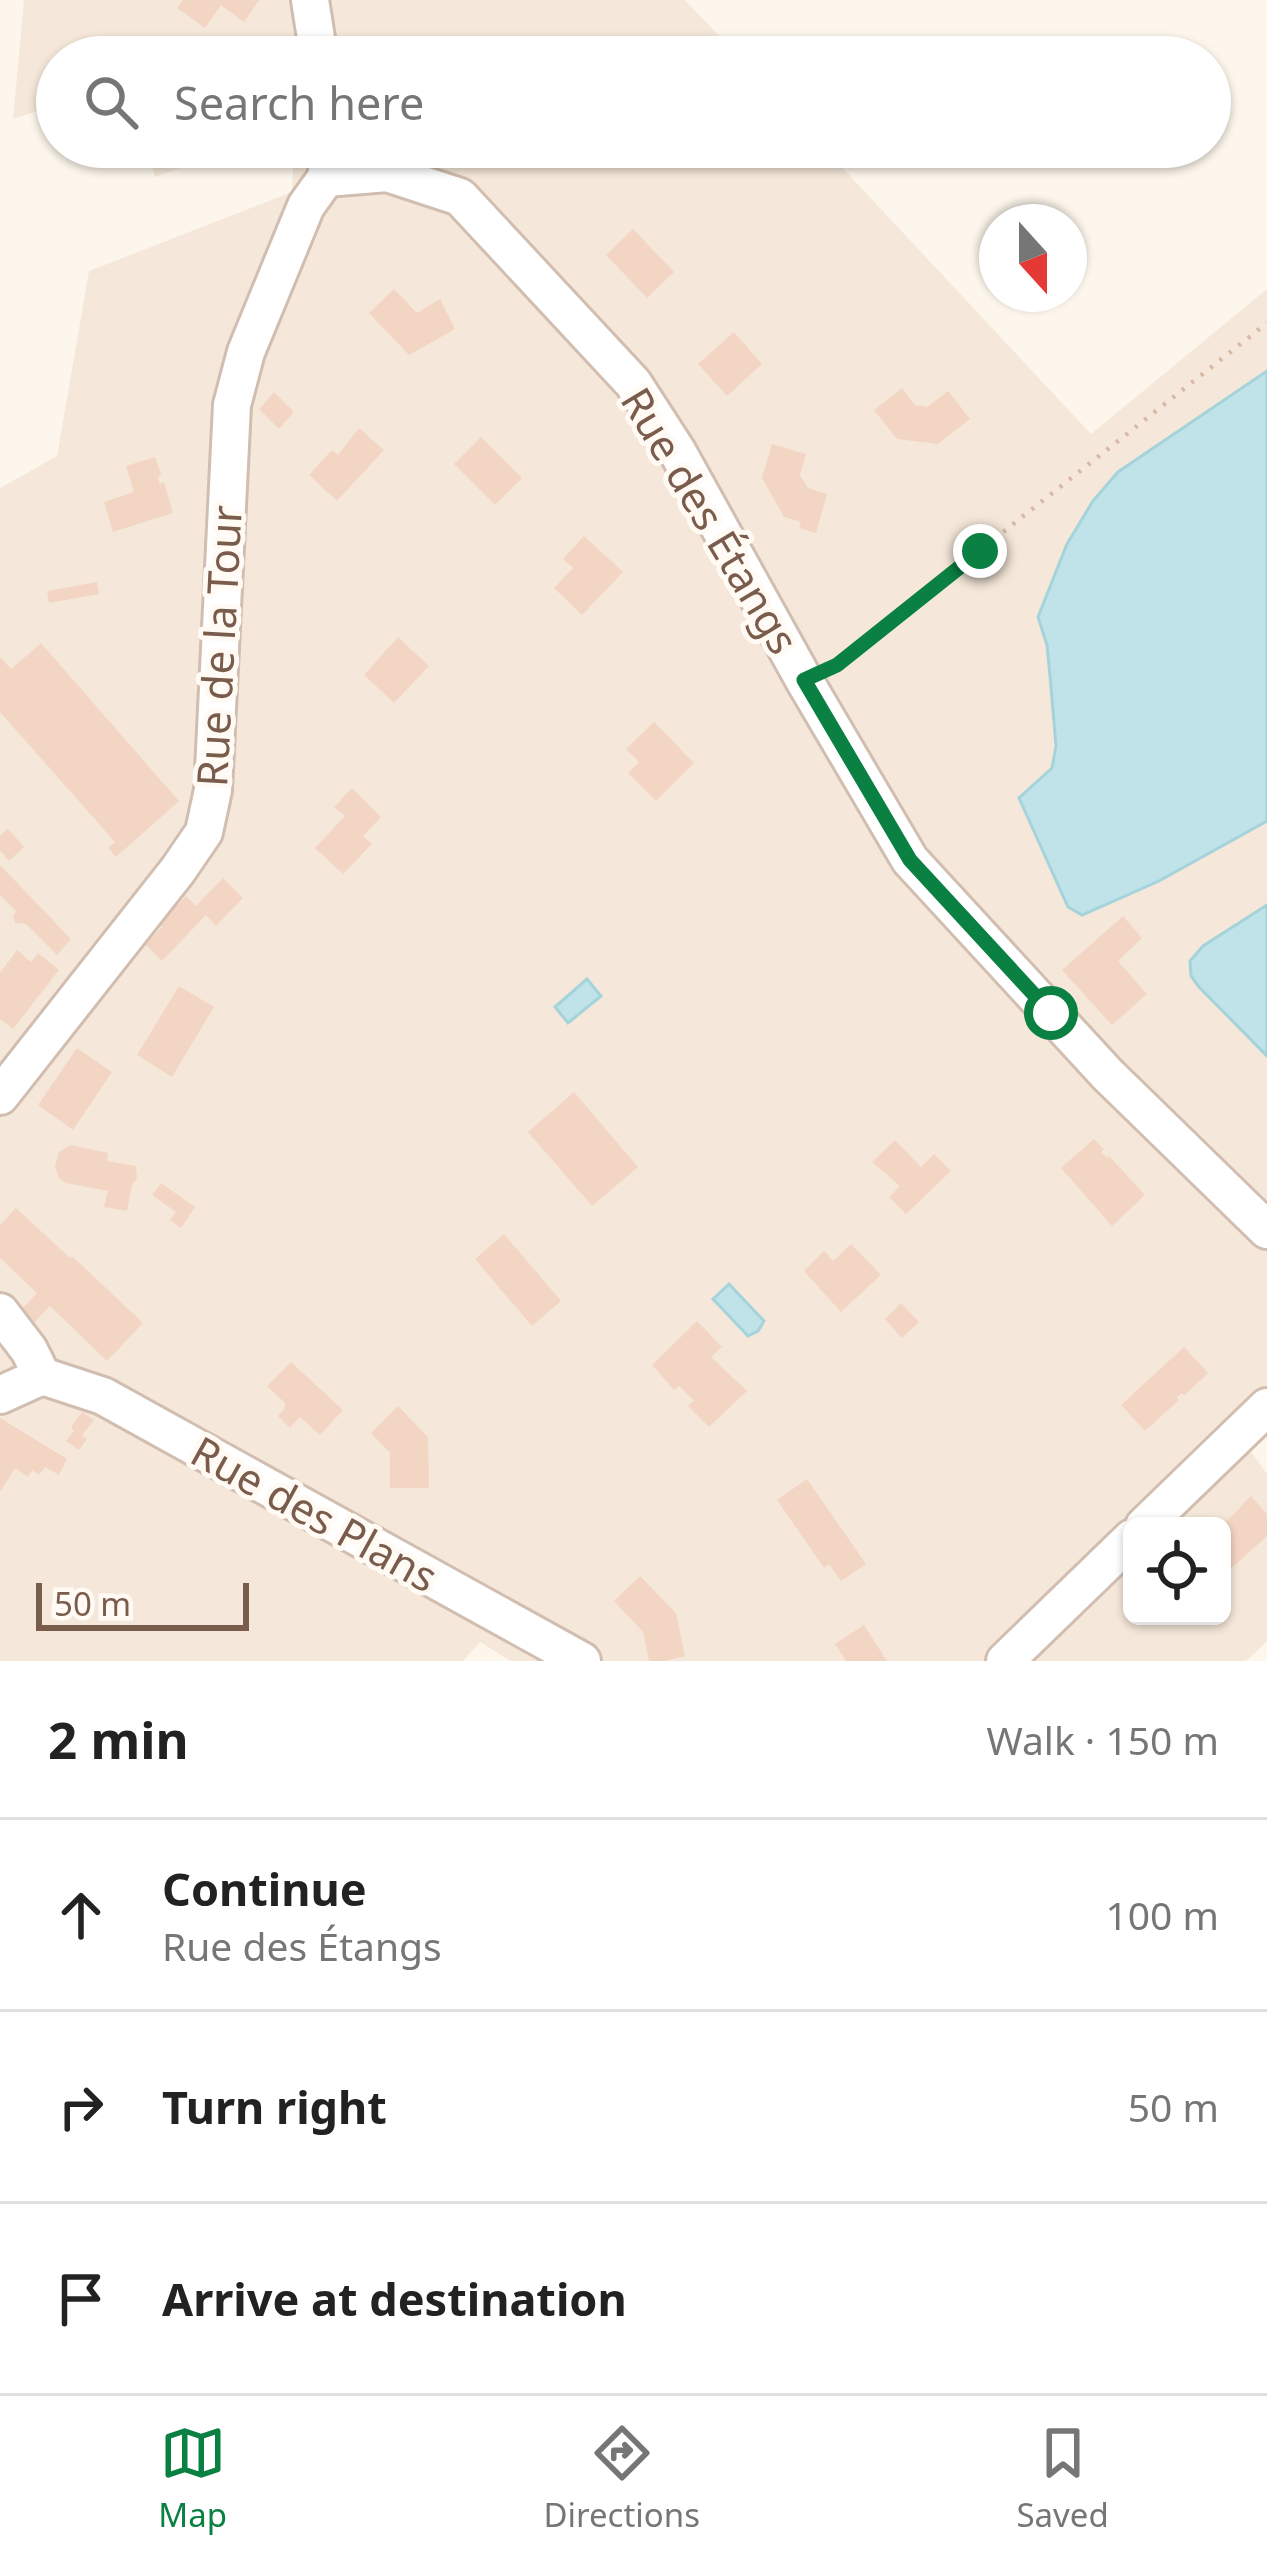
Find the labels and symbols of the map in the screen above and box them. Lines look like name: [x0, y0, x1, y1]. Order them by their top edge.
north arrow: [979, 204, 1087, 312]
street label: Rue des Étangs: [609, 376, 813, 664]
street label: Rue de la Tour: [182, 504, 254, 788]
route end: [953, 524, 1007, 578]
route start: [1024, 986, 1078, 1040]
street label: Rue des Plans: [182, 1422, 448, 1604]
scale bar: [36, 1577, 249, 1630]

